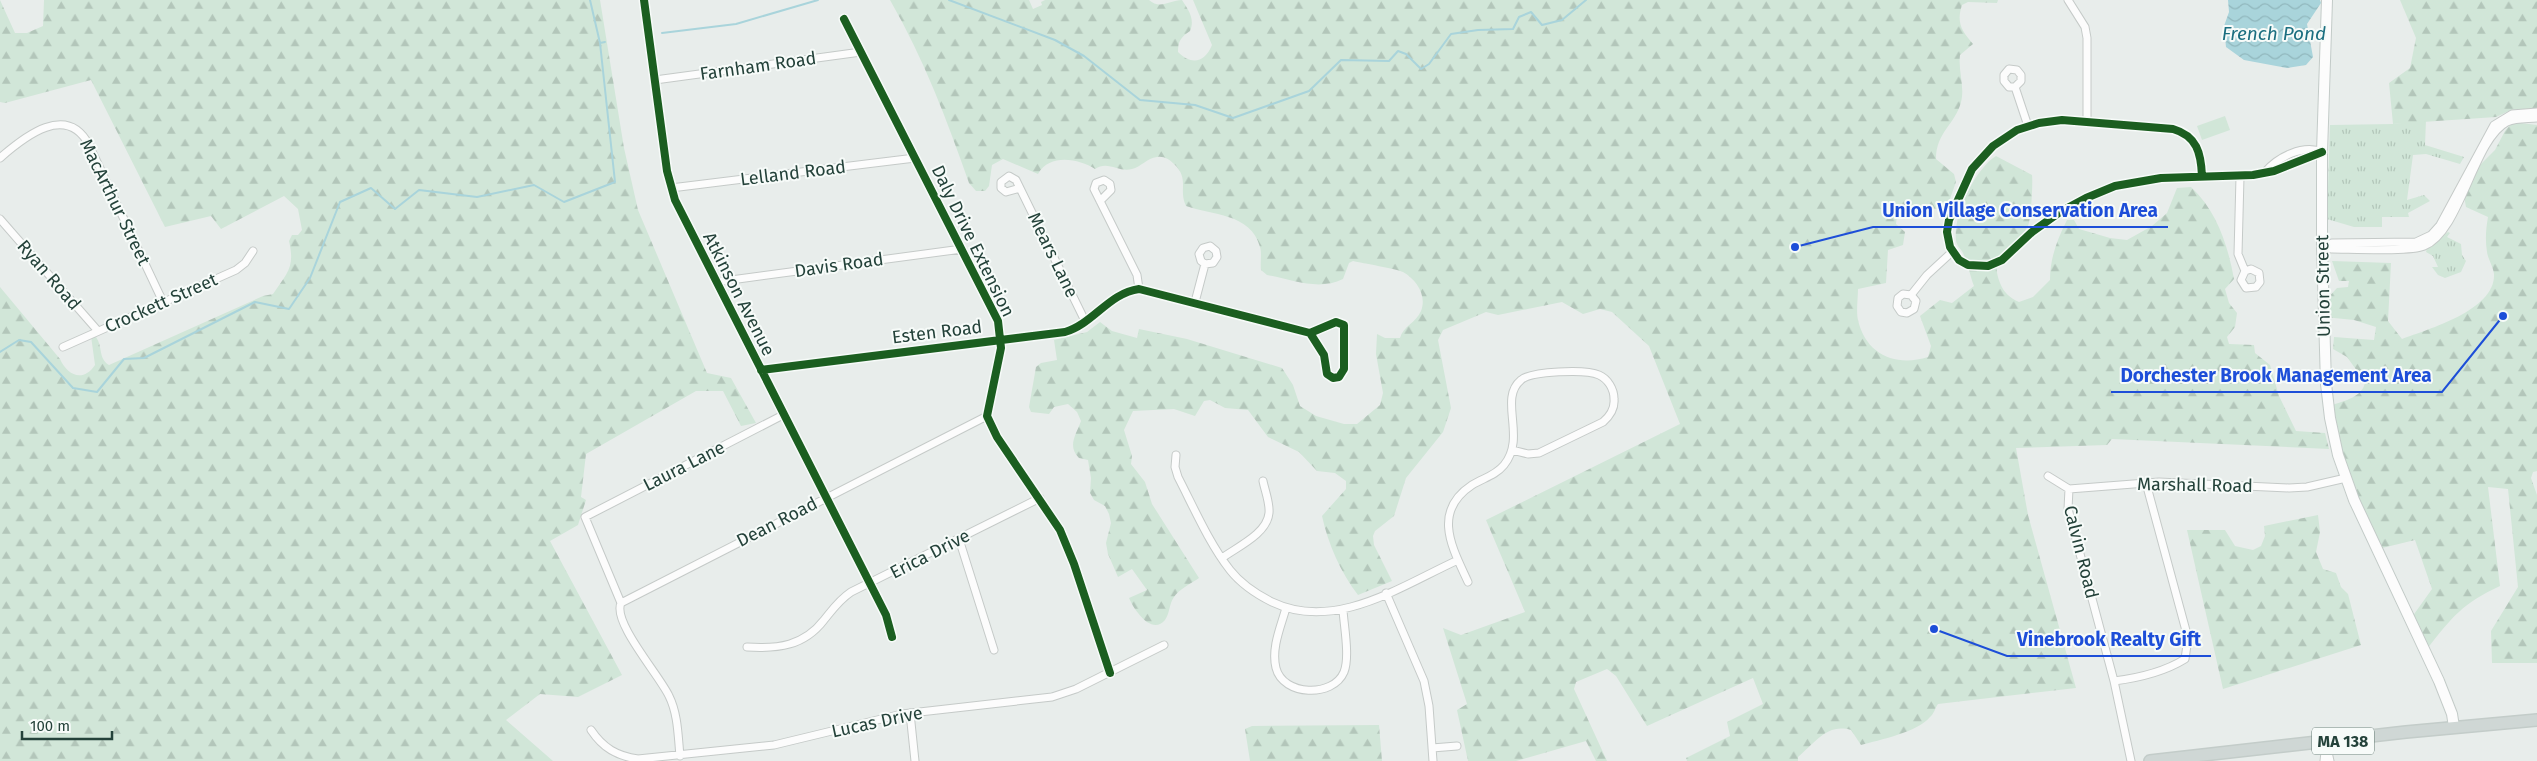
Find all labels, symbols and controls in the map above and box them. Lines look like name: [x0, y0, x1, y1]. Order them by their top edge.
water label: French Pond: [2222, 22, 2326, 45]
street label: Farnham Road: [698, 47, 818, 85]
street label: MacArthur Street: [75, 135, 155, 269]
street label: Lelland Road: [739, 156, 847, 190]
street label: Daly Drive Extension: [927, 161, 1019, 321]
callout: Union Village Conservation Area: [1873, 193, 2168, 227]
text: Union Village Conservation Area: [1882, 199, 2158, 222]
street label: Mears Lane: [1023, 209, 1083, 301]
street label: Atkinson Avenue: [698, 229, 780, 359]
street label: Union Street: [2311, 234, 2335, 337]
street label: Ryan Road: [12, 235, 86, 315]
street label: Davis Road: [793, 248, 885, 282]
street label: Crockett Street: [101, 268, 221, 338]
street label: Esten Road: [891, 316, 983, 348]
callout: Dorchester Brook Management Area: [2111, 358, 2442, 392]
text: Dorchester Brook Management Area: [2120, 364, 2432, 387]
street label: Laura Lane: [639, 436, 729, 496]
street label: Marshall Road: [2137, 473, 2253, 497]
street label: Dean Road: [733, 492, 821, 552]
street label: Calvin Road: [2059, 503, 2103, 601]
street label: Erica Drive: [886, 525, 974, 583]
callout: Vinebrook Realty Gift: [2007, 622, 2211, 656]
text: Vinebrook Realty Gift: [2016, 628, 2202, 651]
street label: Lucas Drive: [829, 702, 925, 742]
scale bar: [22, 708, 112, 740]
text: 100 m: [30, 717, 70, 735]
road number: MA 138: [2312, 728, 2374, 754]

